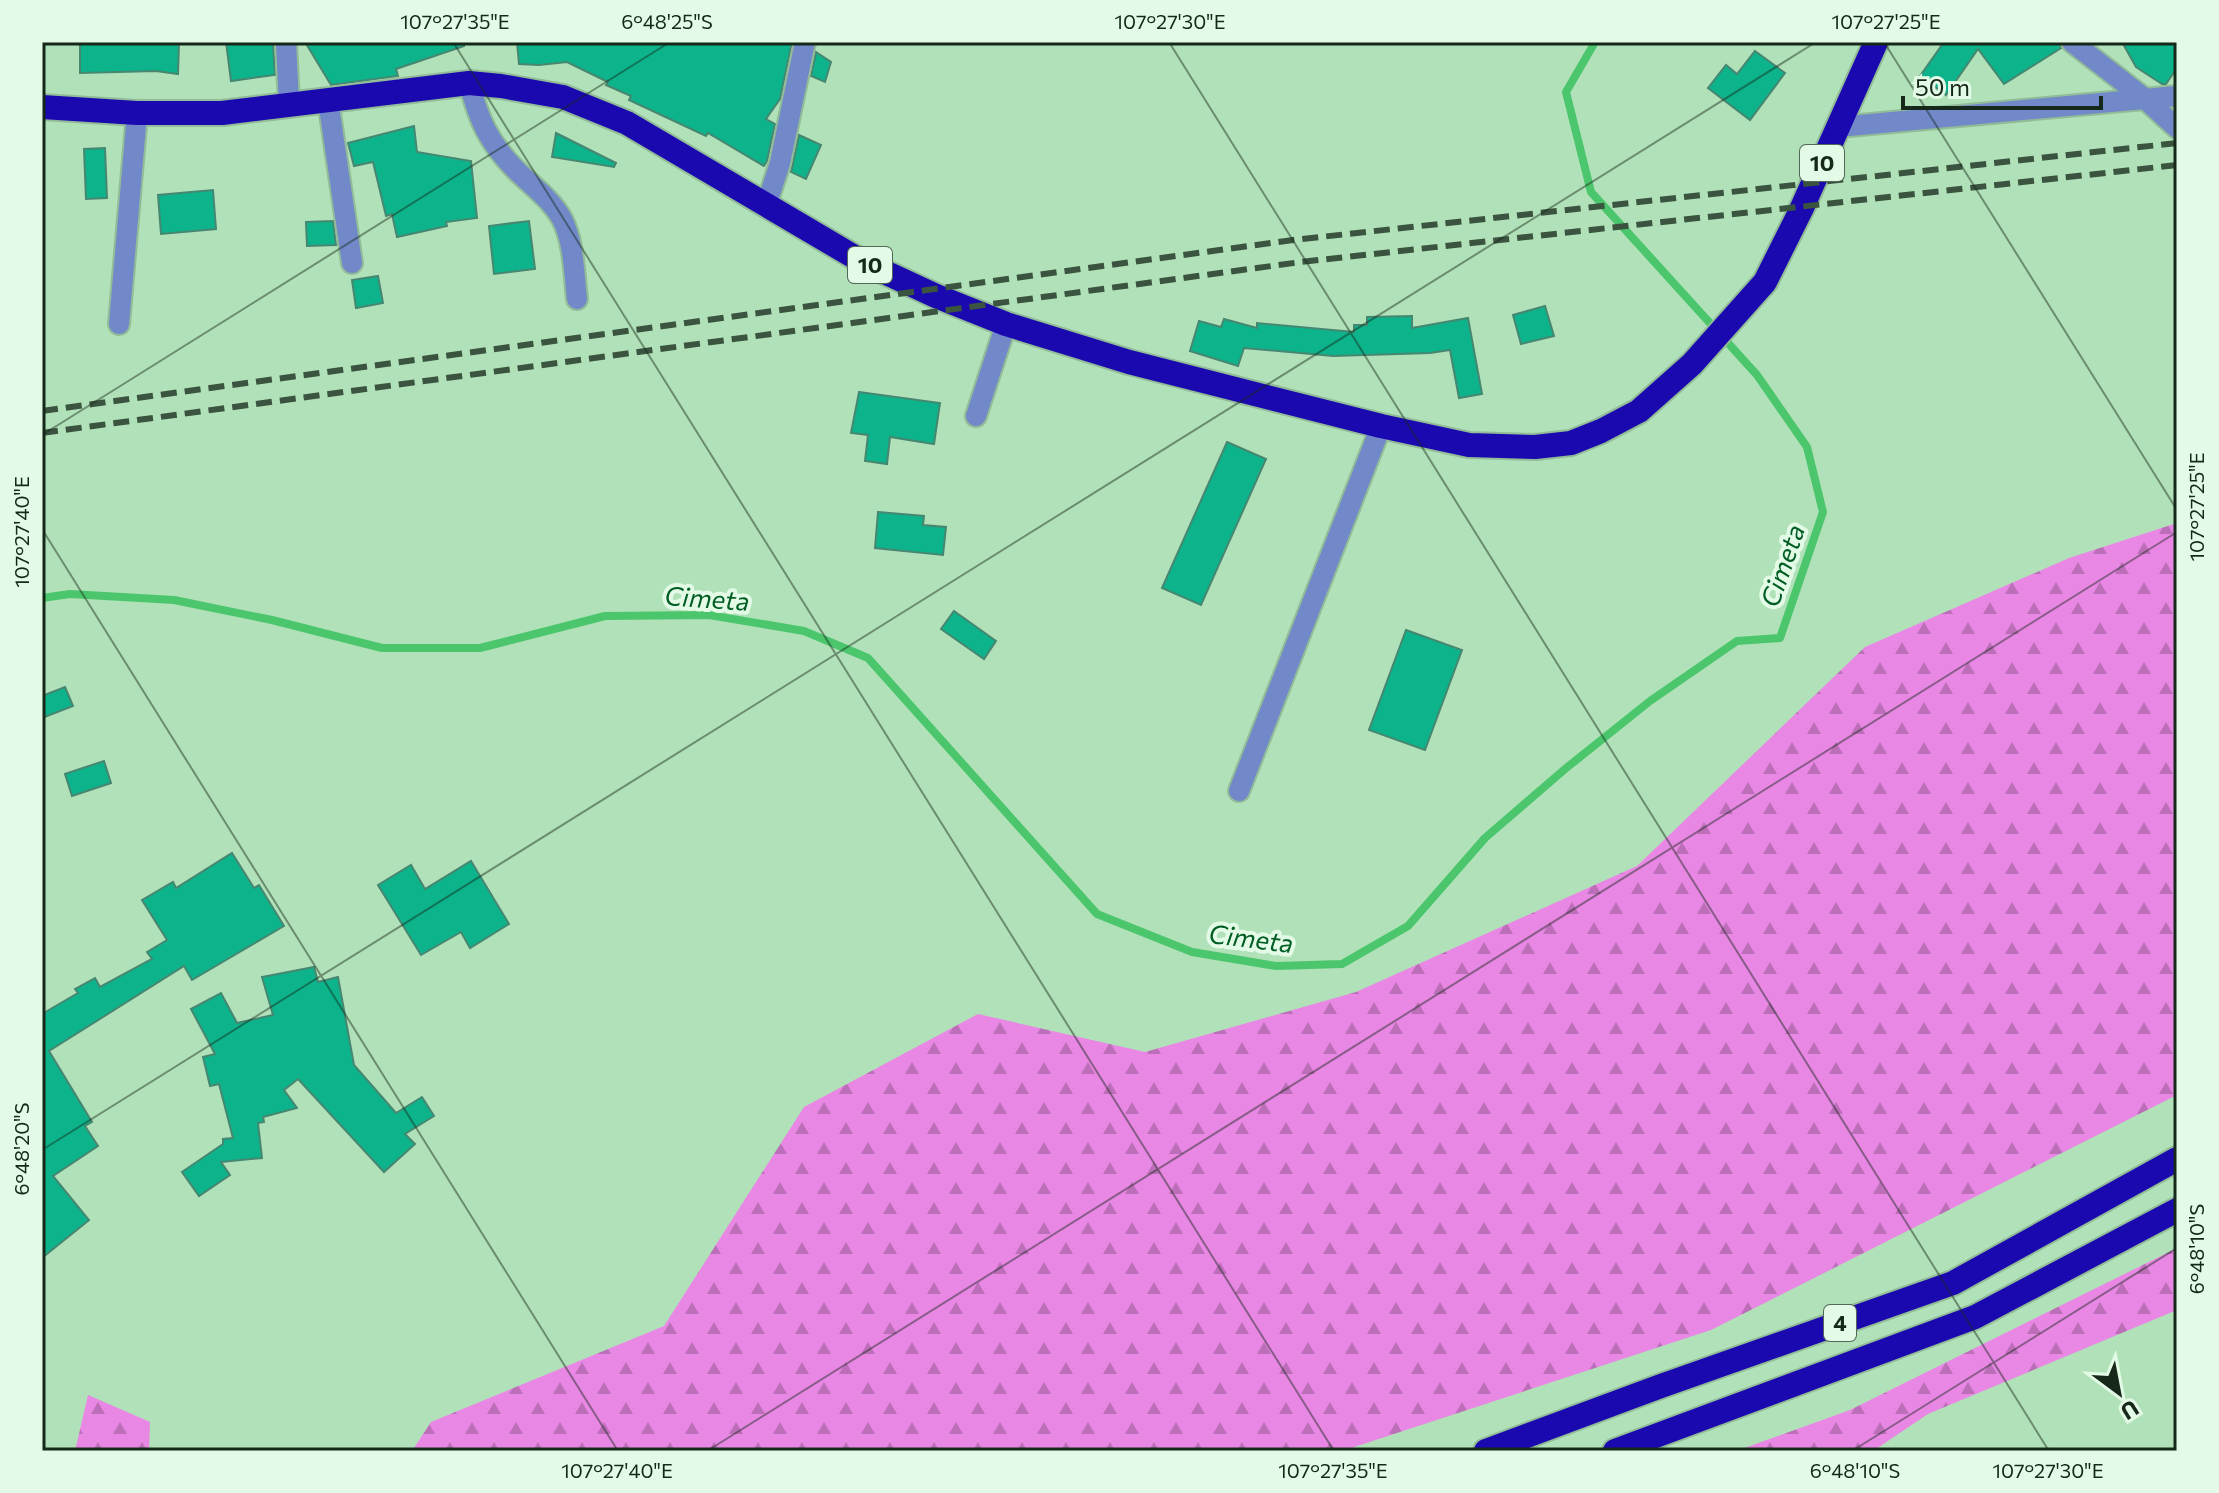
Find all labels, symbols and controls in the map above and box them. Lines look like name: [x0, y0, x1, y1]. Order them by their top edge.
text: 107°27'35"E: [400, 9, 510, 33]
text: 6°48'25"S: [621, 9, 713, 33]
text: 107°27'30"E: [1114, 9, 1226, 33]
text: 107°27'25"E: [1831, 9, 1941, 33]
scale bar: [1903, 60, 2101, 110]
text: 50 m: [1915, 72, 1970, 101]
road number: 10: [1800, 145, 1844, 181]
road number: 10: [848, 247, 892, 283]
text: 107°27'25"E: [2184, 452, 2208, 562]
text: 107°27'40"E: [9, 476, 33, 588]
water label: Cimeta: [1753, 520, 1810, 611]
water label: Cimeta: [664, 579, 751, 616]
water label: Cimeta: [1207, 917, 1295, 958]
text: 6°48'20"S: [9, 1103, 33, 1195]
text: 6°48'10"S: [2184, 1204, 2208, 1294]
road number: 4: [1824, 1305, 1856, 1341]
north arrow: [2079, 1353, 2159, 1433]
text: U: [2116, 1395, 2144, 1426]
text: 107°27'40"E: [561, 1458, 673, 1482]
text: 107°27'35"E: [1278, 1458, 1388, 1482]
text: 6°48'10"S: [1810, 1458, 1900, 1482]
text: 107°27'30"E: [1992, 1458, 2104, 1482]

